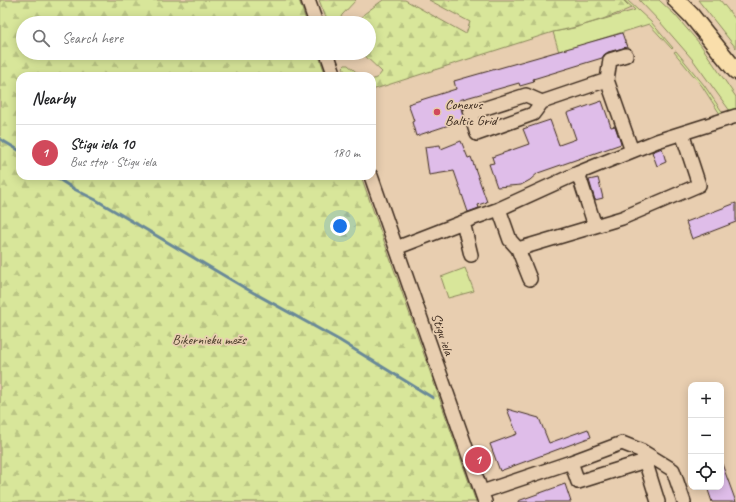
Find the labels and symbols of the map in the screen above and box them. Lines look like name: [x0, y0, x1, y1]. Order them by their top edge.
place label: Conexus Baltic Grid: [445, 96, 499, 129]
marker: Conexus Baltic Grid: [432, 107, 442, 117]
your location: [330, 216, 350, 236]
street label: Stigu iela: [427, 311, 458, 359]
park label: Biķernieku mežs: [172, 331, 247, 348]
pin: 1: [465, 445, 491, 475]

